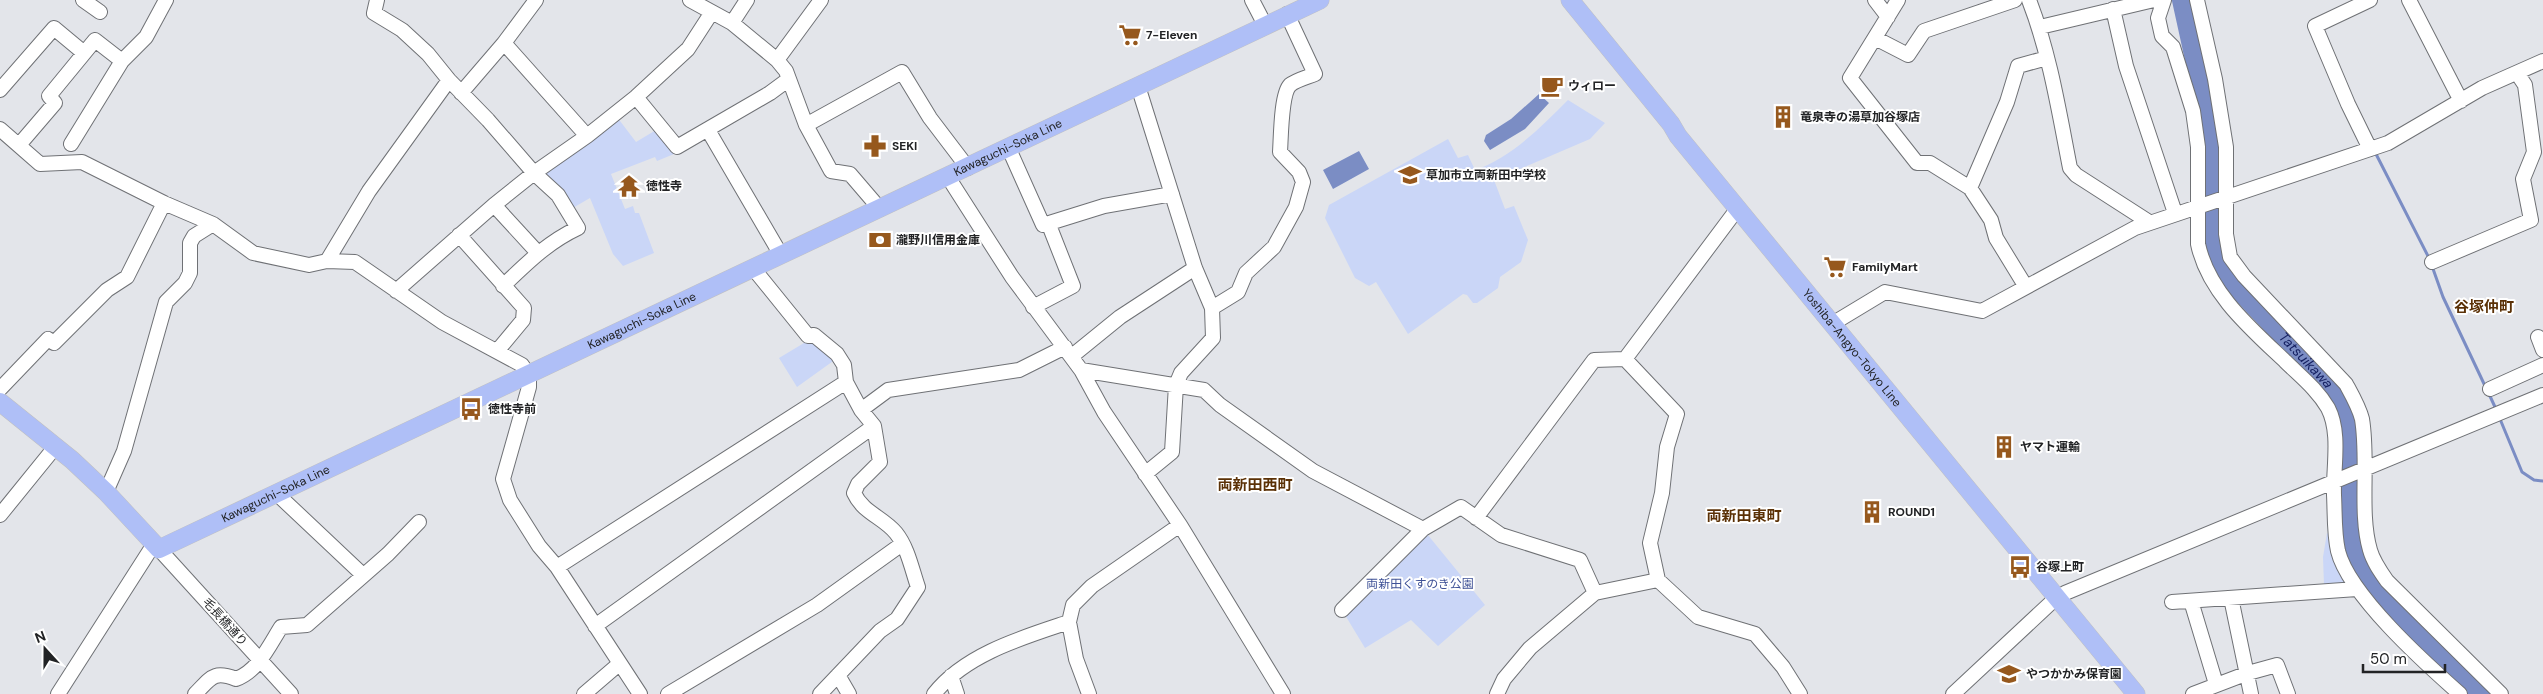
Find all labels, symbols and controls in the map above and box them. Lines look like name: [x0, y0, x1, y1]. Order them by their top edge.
supermarket icon: 7-Eleven: [1117, 22, 1143, 48]
place label: 7-Eleven: [1146, 27, 1198, 43]
cafe icon: ウィロー: [1539, 73, 1565, 99]
place label: ウィロー: [1568, 78, 1616, 94]
building icon: 竜泉寺の湯草加谷塚店: [1770, 104, 1796, 130]
place label: 竜泉寺の湯草加谷塚店: [1800, 109, 1920, 125]
street label: Kawaguchi-Soka Line: [951, 115, 1065, 180]
pharmacy icon: SEKI: [862, 133, 888, 159]
place label: SEKI: [892, 138, 917, 154]
school or university icon: 草加市立両新田中学校: [1397, 162, 1423, 188]
place label: 草加市立両新田中学校: [1426, 167, 1546, 183]
temple icon: 徳性寺: [616, 173, 642, 199]
place label: 徳性寺: [646, 178, 682, 194]
bank icon: 瀧野川信用金庫: [867, 227, 893, 253]
place label: 瀧野川信用金庫: [896, 232, 980, 248]
supermarket icon: FamilyMart: [1822, 254, 1848, 280]
place label: FamilyMart: [1852, 259, 1918, 275]
street label: Yoshiba-Angyo-Tokyo Line: [1799, 286, 1905, 410]
street label: Kawaguchi-Soka Line: [585, 288, 699, 353]
district label: 谷塚仲町: [2454, 297, 2514, 317]
water label: Tatsuikawa: [2275, 328, 2338, 391]
bus stop icon: 徳性寺前: [458, 396, 484, 422]
place label: 徳性寺前: [488, 401, 536, 417]
building icon: ヤマト運輸: [1991, 434, 2017, 460]
place label: ヤマト運輸: [2020, 439, 2080, 455]
street label: Kawaguchi-Soka Line: [219, 461, 333, 526]
district label: 両新田西町: [1217, 475, 1293, 495]
building icon: ROUND1: [1859, 499, 1885, 525]
place label: ROUND1: [1888, 504, 1935, 520]
district label: 両新田東町: [1706, 506, 1782, 526]
bus stop icon: 谷塚上町: [2007, 554, 2033, 580]
place label: 谷塚上町: [2036, 559, 2084, 575]
park label: 両新田くすのき公園: [1366, 576, 1474, 592]
street label: 毛長橋通り: [199, 594, 251, 650]
north arrow: [20, 624, 70, 674]
text: N: [32, 627, 48, 647]
scale bar: [2363, 642, 2446, 674]
text: 50 m: [2370, 649, 2407, 669]
school or university icon: やつかかみ保育園: [1996, 661, 2022, 687]
place label: やつかかみ保育園: [2026, 666, 2122, 682]

